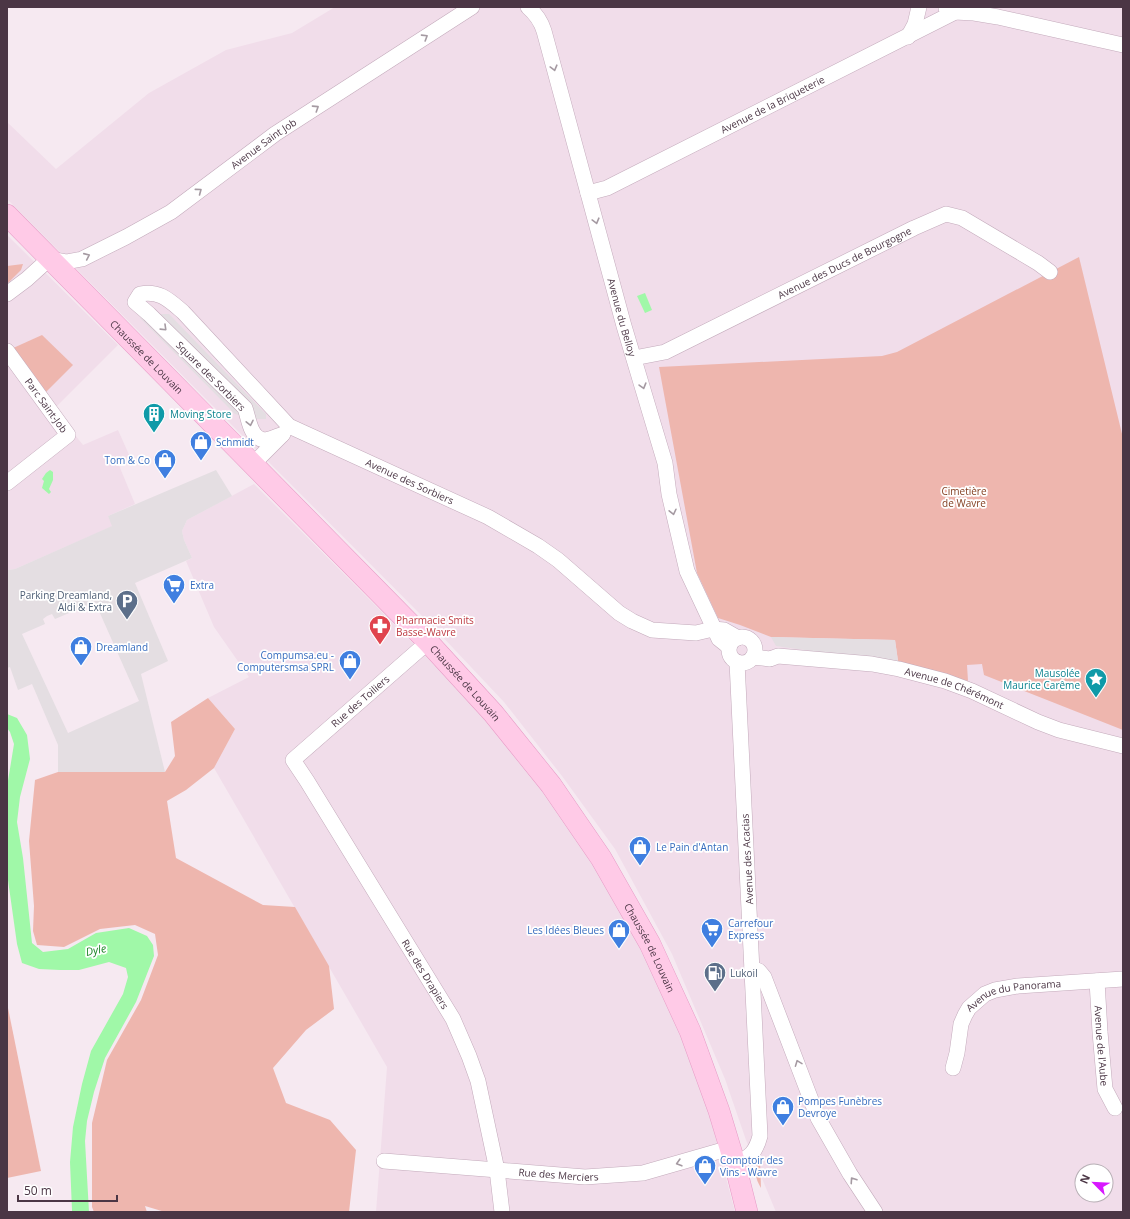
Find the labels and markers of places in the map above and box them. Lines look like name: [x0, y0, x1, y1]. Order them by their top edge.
building icon: Moving Store: [141, 401, 167, 434]
place label: Moving Store: [170, 407, 232, 421]
shop icon: Schmidt: [188, 429, 214, 462]
place label: Schmidt: [216, 435, 254, 449]
shop icon: Tom & Co: [152, 447, 178, 480]
place label: Tom & Co: [104, 453, 150, 467]
supermarket icon: Extra: [161, 572, 187, 605]
place label: Extra: [190, 578, 214, 592]
place label: Parking Dreamland, Aldi & Extra: [20, 588, 112, 614]
parking icon: Parking Dreamland, Aldi & Extra: [114, 588, 140, 621]
pharmacy icon: Pharmacie Smits Basse-Wavre: [367, 613, 393, 646]
place label: Pharmacie Smits Basse-Wavre: [396, 613, 474, 639]
shop icon: Dreamland: [68, 634, 94, 667]
place label: Dreamland: [96, 640, 148, 654]
place label: Compumsa.eu - Computersmsa SPRL: [237, 648, 334, 674]
shop icon: Compumsa.eu - Computersmsa SPRL: [337, 648, 363, 681]
place label: Mausolée Maurice Carême: [1003, 666, 1080, 692]
place icon: Mausolée Maurice Carême: [1083, 666, 1109, 699]
shop icon: Le Pain d'Antan: [627, 834, 653, 867]
place label: Le Pain d'Antan: [656, 840, 728, 854]
supermarket icon: Carrefour Express: [699, 916, 725, 949]
place label: Carrefour Express: [728, 916, 773, 942]
shop icon: Les Idées Bleues: [606, 917, 632, 950]
place label: Les Idées Bleues: [527, 923, 604, 937]
fuel station icon: Lukoil: [702, 960, 728, 993]
place label: Lukoil: [730, 966, 758, 980]
shop icon: Pompes Funèbres Devroye: [770, 1094, 796, 1127]
place label: Pompes Funèbres Devroye: [798, 1094, 882, 1120]
shop icon: Comptoir des Vins - Wavre: [692, 1153, 718, 1186]
place label: Comptoir des Vins - Wavre: [720, 1153, 783, 1179]

